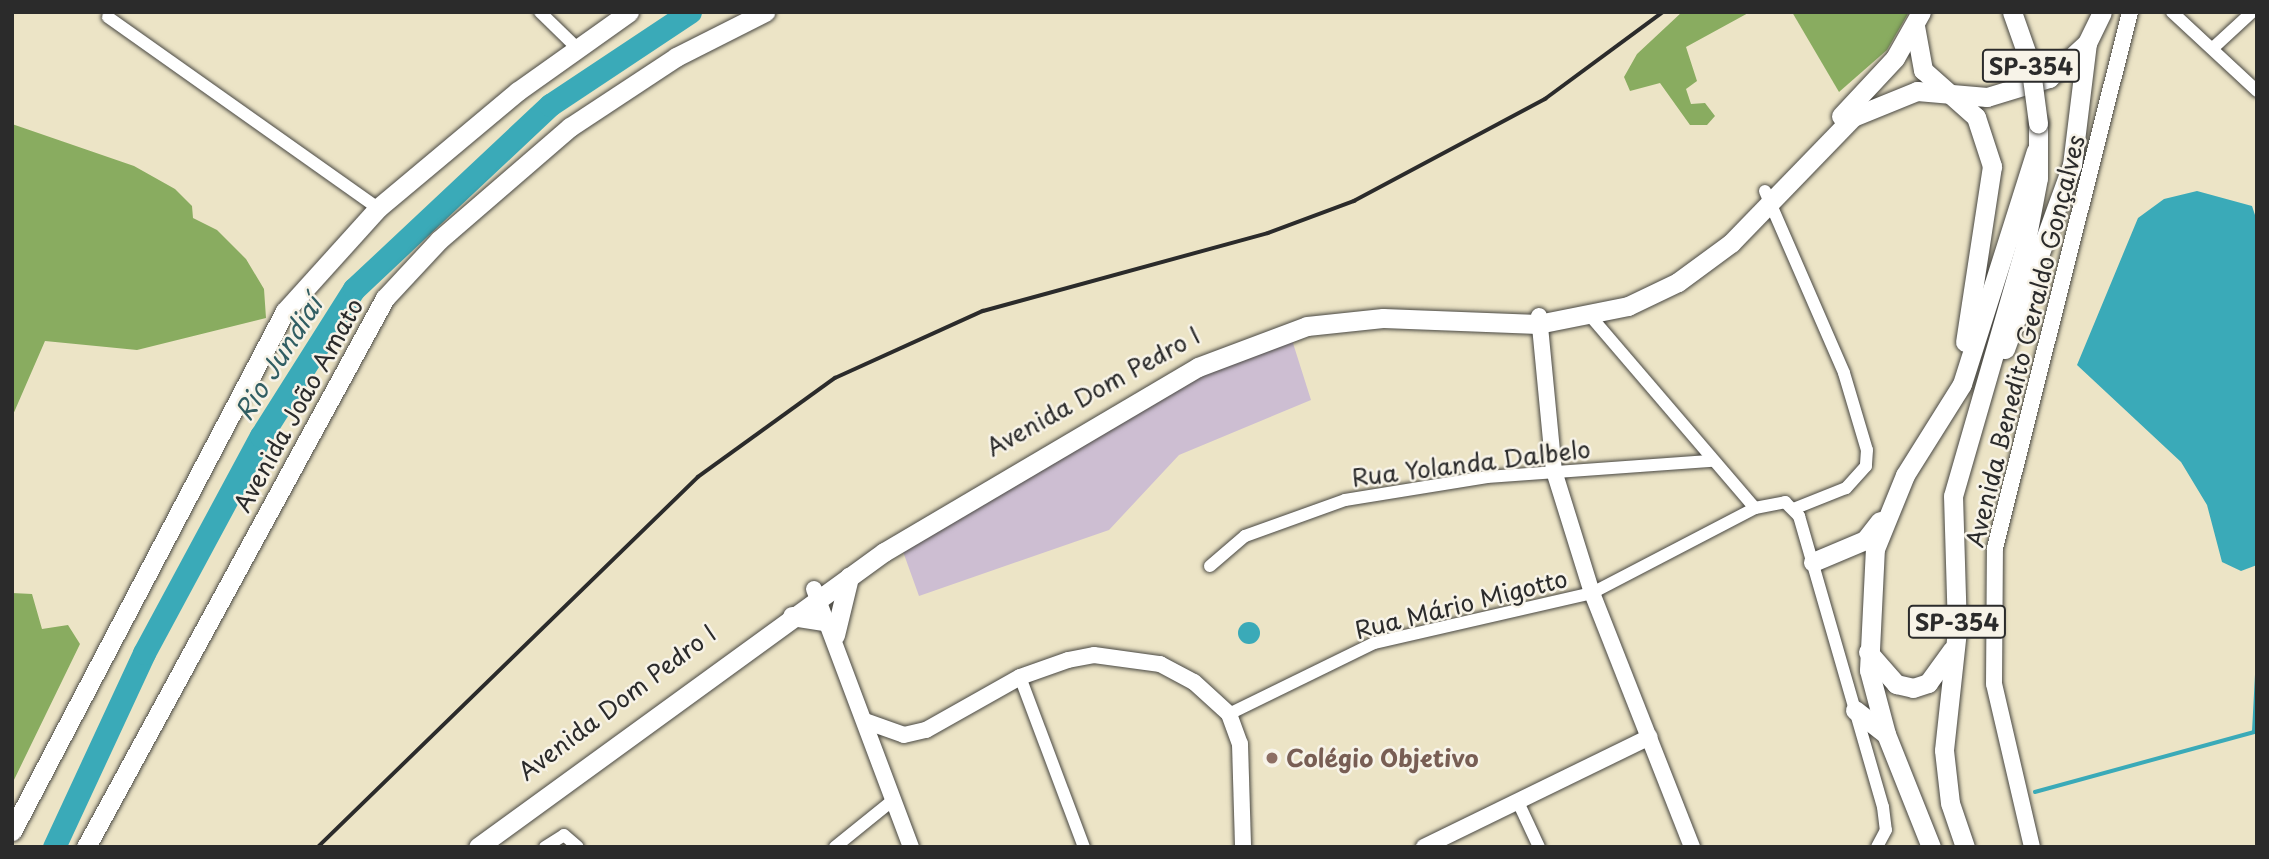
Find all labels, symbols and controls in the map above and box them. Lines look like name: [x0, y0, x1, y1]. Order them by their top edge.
road number: SP-354: [1980, 46, 2082, 86]
street label: Avenida Benedito Geraldo Gonçalves: [1960, 132, 2090, 550]
water label: Rio Jundiaí: [227, 290, 329, 426]
street label: Avenida João Amato: [227, 293, 369, 517]
street label: Avenida Dom Pedro I: [981, 320, 1205, 462]
street label: Rua Yolanda Dalbelo: [1351, 434, 1591, 492]
street label: Rua Mário Migotto: [1352, 564, 1570, 644]
road number: SP-354: [1906, 602, 2008, 642]
street label: Avenida Dom Pedro I: [512, 618, 722, 786]
place label: Colégio Objetivo: [1286, 744, 1481, 772]
marker: Colégio Objetivo: [1264, 750, 1280, 766]

